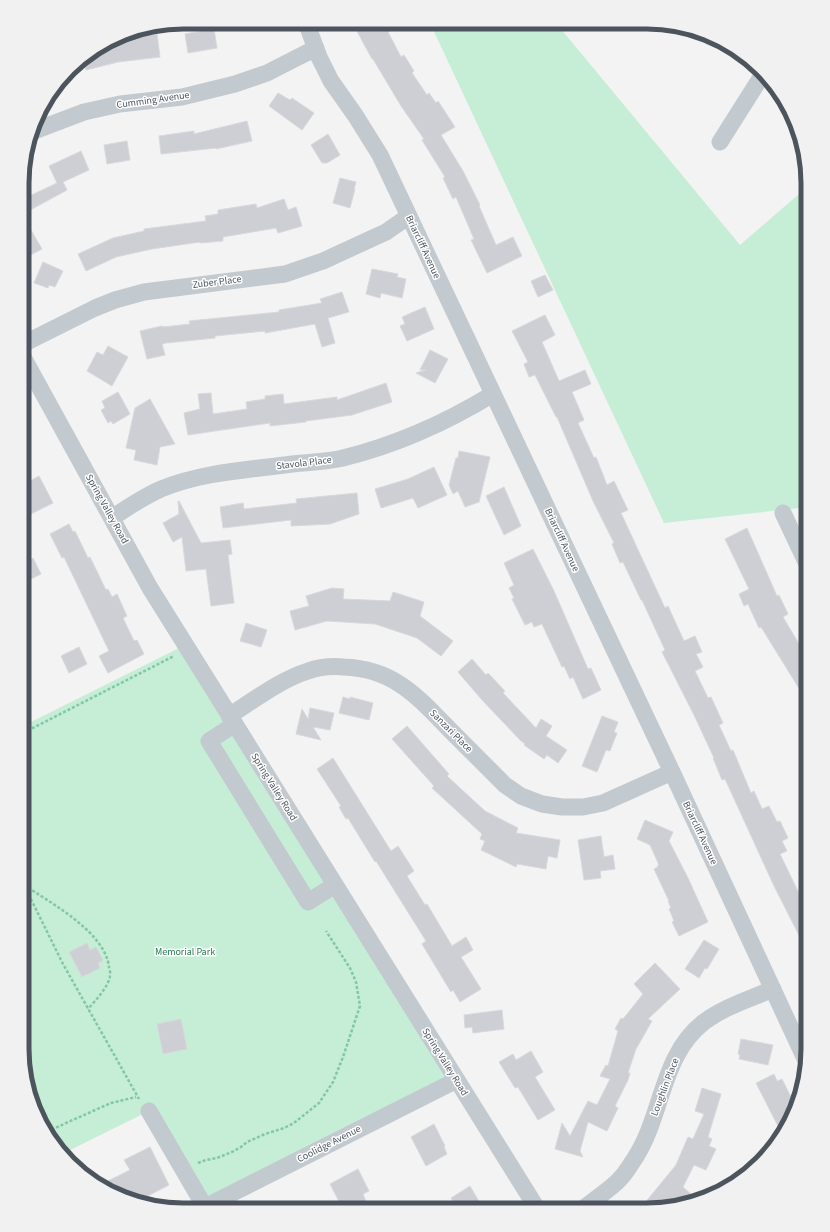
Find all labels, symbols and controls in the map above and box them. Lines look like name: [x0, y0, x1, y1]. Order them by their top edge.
street label: Cumming Avenue: [116, 88, 190, 112]
street label: Briarcliff Avenue: [402, 213, 444, 281]
street label: Zuber Place: [192, 272, 242, 292]
street label: Stavola Place: [276, 453, 332, 473]
street label: Spring Valley Road: [82, 472, 132, 546]
street label: Briarcliff Avenue: [541, 506, 583, 574]
street label: Sanzari Place: [426, 706, 476, 756]
street label: Spring Valley Road: [248, 750, 300, 824]
street label: Briarcliff Avenue: [679, 799, 721, 867]
park label: Memorial Park: [155, 945, 215, 959]
street label: Spring Valley Road: [419, 1025, 471, 1099]
street label: Loughlin Place: [648, 1056, 683, 1118]
street label: Coolidge Avenue: [295, 1122, 363, 1166]

